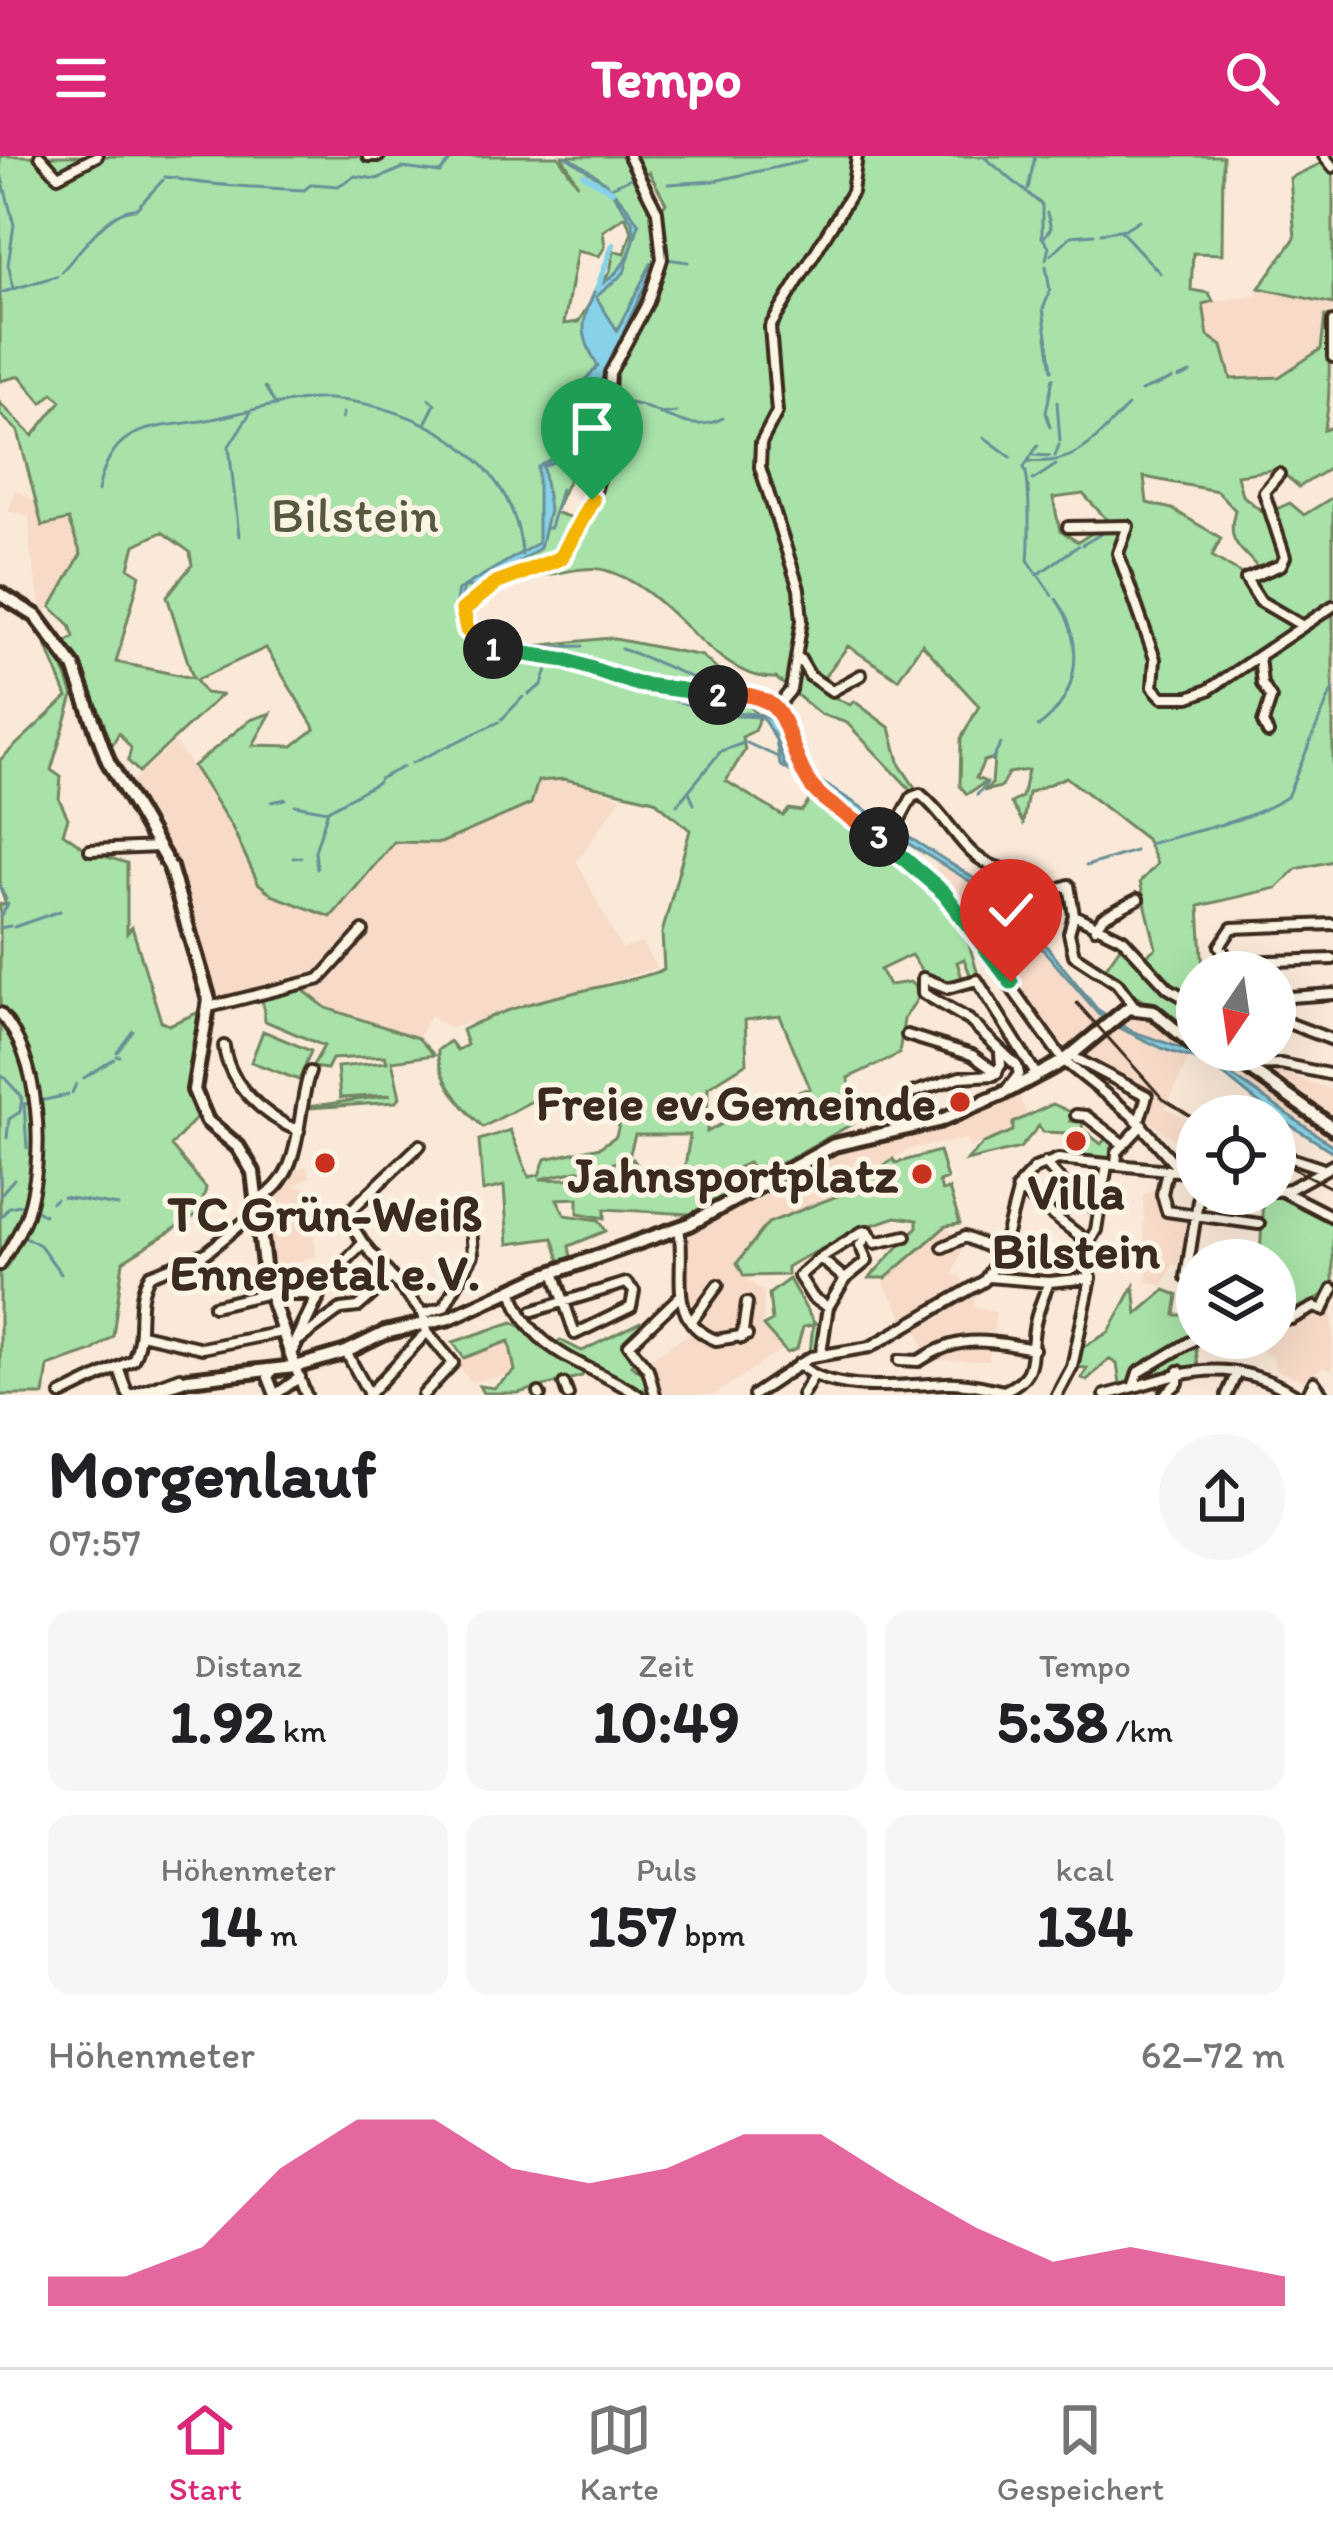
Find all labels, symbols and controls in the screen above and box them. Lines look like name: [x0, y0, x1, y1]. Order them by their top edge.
icon: menu: [48, 45, 114, 111]
icon: search: [1219, 45, 1285, 111]
text: Tempo: [591, 46, 742, 111]
pin: [541, 377, 643, 500]
icon: arrive: [559, 395, 625, 461]
park label: Bilstein: [271, 484, 439, 545]
pin: 1: [463, 619, 523, 679]
text: 1: [485, 629, 501, 668]
pin: 2: [688, 665, 748, 725]
text: 2: [709, 675, 727, 714]
pin: 3: [849, 807, 909, 867]
text: 3: [870, 817, 888, 856]
pin: [960, 859, 1062, 982]
icon: check: [978, 877, 1044, 943]
north arrow: [1176, 951, 1296, 1071]
map controls: [1176, 951, 1296, 1359]
place label: Freie ev.Gemeinde: [536, 1072, 936, 1133]
marker: Freie ev.Gemeinde: [947, 1089, 973, 1115]
button: locate: [1176, 1095, 1296, 1215]
marker: Villa Bilstein: [1063, 1128, 1089, 1154]
place label: Jahnsportplatz: [567, 1144, 898, 1205]
marker: TC Grün-Weiß Ennepetal e.V.: [312, 1150, 338, 1176]
marker: Jahnsportplatz: [909, 1161, 935, 1187]
place label: Villa Bilstein: [992, 1161, 1160, 1281]
place label: TC Grün-Weiß Ennepetal e.V.: [167, 1183, 482, 1303]
button: layers: [1176, 1239, 1296, 1359]
text: Morgenlauf: [48, 1434, 376, 1514]
button: share: [1159, 1434, 1285, 1560]
text: 07:57: [48, 1519, 141, 1566]
text: Distanz: [194, 1646, 302, 1685]
text: Zeit: [639, 1646, 694, 1685]
text: Tempo: [1039, 1646, 1131, 1685]
text: 1.92: [170, 1685, 275, 1757]
text: 10:49: [593, 1685, 740, 1757]
text: 5:38: [996, 1685, 1108, 1757]
text: km: [275, 1711, 326, 1750]
text: /km: [1108, 1711, 1173, 1750]
text: Höhenmeter: [161, 1850, 336, 1889]
text: Puls: [636, 1850, 697, 1889]
text: kcal: [1056, 1850, 1114, 1889]
text: 14: [199, 1889, 263, 1961]
text: 157: [588, 1889, 677, 1961]
text: 134: [1037, 1889, 1133, 1961]
text: m: [263, 1915, 298, 1954]
text: bpm: [677, 1915, 745, 1954]
text: Höhenmeter: [48, 2031, 255, 2078]
text: 62–72 m: [1141, 2031, 1285, 2078]
tab: Start: [169, 2397, 242, 2508]
tab: Karte: [580, 2397, 659, 2508]
tab: Gespeichert: [997, 2397, 1164, 2508]

